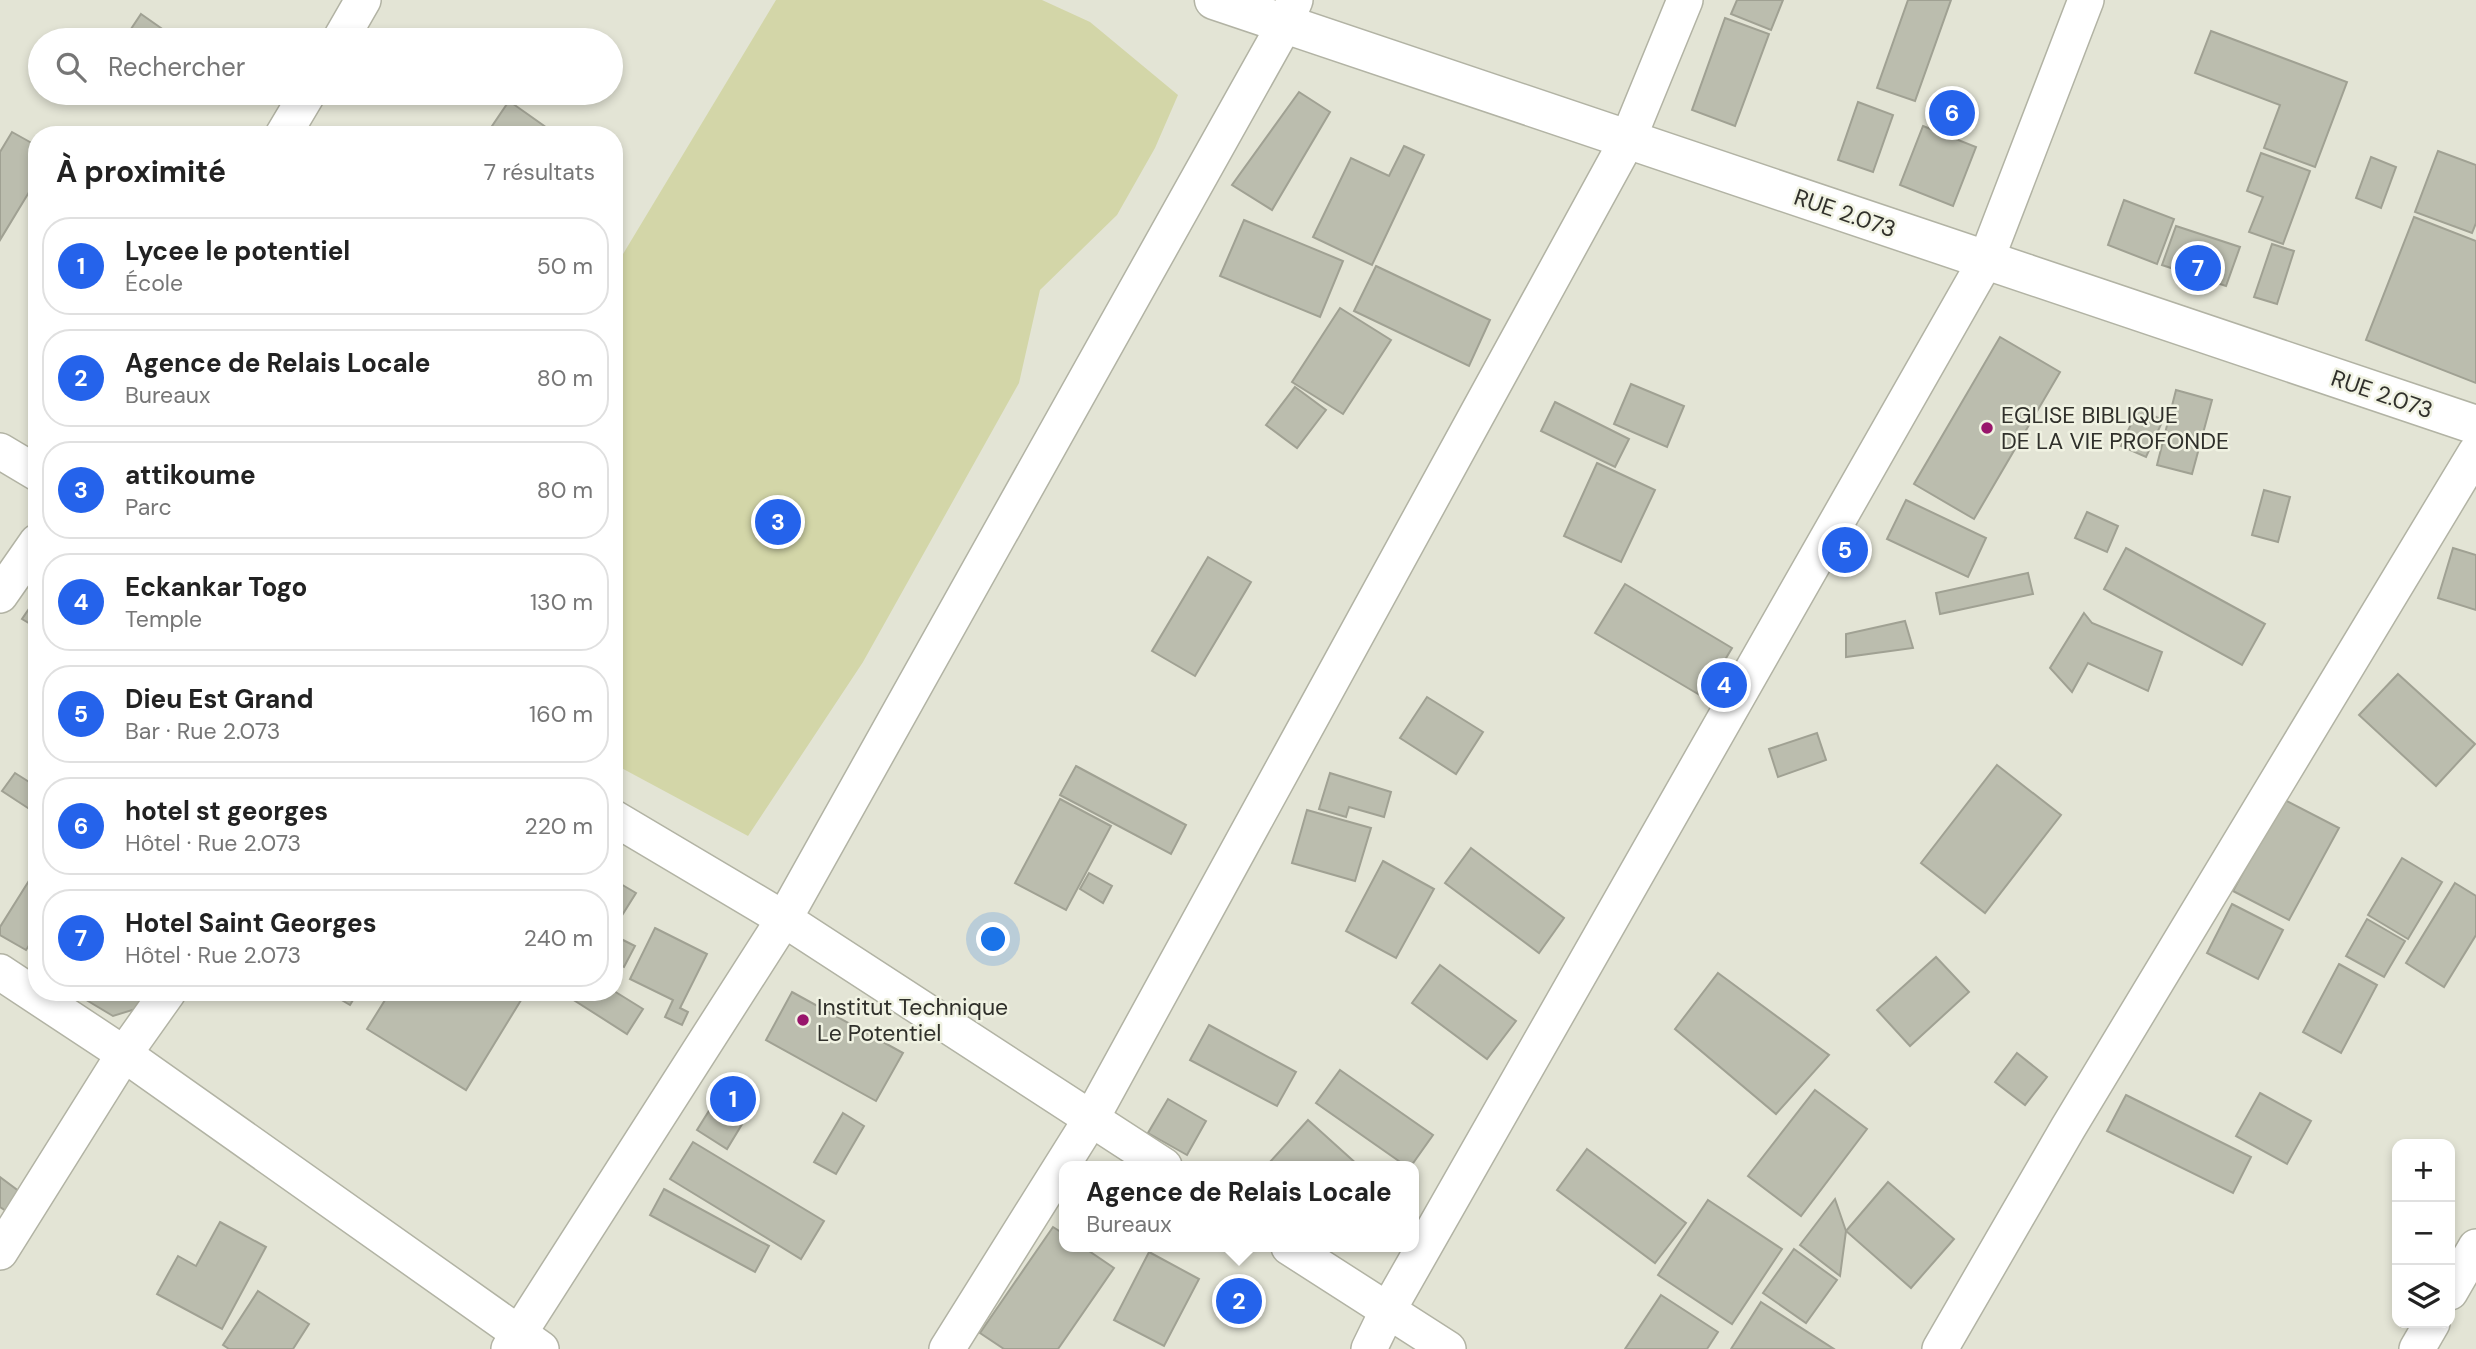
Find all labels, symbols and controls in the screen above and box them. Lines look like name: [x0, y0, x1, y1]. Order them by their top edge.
search box: [28, 28, 623, 105]
icon: search: [52, 48, 90, 86]
text: Rechercher: [108, 50, 245, 84]
pin: 6: [1929, 87, 1975, 139]
text: À proximité: [56, 152, 226, 191]
text: 7 résultats: [484, 157, 595, 187]
street label: RUE 2.073: [1790, 182, 1900, 244]
text: Lycee le potentiel: [125, 234, 350, 268]
pin: 7: [2175, 242, 2221, 294]
text: 1: [77, 251, 85, 281]
text: 50 m: [537, 251, 593, 281]
text: École: [125, 268, 183, 298]
text: Agence de Relais Locale: [125, 346, 430, 380]
text: 2: [74, 363, 88, 393]
text: 80 m: [537, 363, 593, 393]
street label: RUE 2.073: [2327, 363, 2437, 425]
text: Bureaux: [125, 380, 210, 410]
place label: EGLISE BIBLIQUE DE LA VIE PROFONDE: [2001, 400, 2229, 456]
marker: EGLISE BIBLIQUE DE LA VIE PROFONDE: [1979, 420, 1995, 436]
text: attikoume: [125, 458, 256, 492]
text: 3: [74, 475, 88, 505]
text: 80 m: [537, 475, 593, 505]
text: Parc: [125, 492, 172, 522]
pin: 3: [755, 496, 801, 548]
pin: 5: [1822, 524, 1868, 576]
text: Eckankar Togo: [125, 570, 307, 604]
text: 4: [74, 587, 88, 617]
text: 130 m: [530, 587, 593, 617]
text: Temple: [125, 604, 202, 634]
pin: 4: [1701, 659, 1747, 711]
text: Dieu Est Grand: [125, 682, 313, 716]
text: 5: [74, 699, 88, 729]
text: 160 m: [529, 699, 593, 729]
text: Bar · Rue 2.073: [125, 716, 280, 746]
text: hotel st georges: [125, 794, 328, 828]
text: 6: [74, 811, 88, 841]
text: 220 m: [524, 811, 593, 841]
text: Hôtel · Rue 2.073: [125, 828, 301, 858]
text: Hotel Saint Georges: [125, 906, 377, 940]
your location: [976, 922, 1010, 956]
text: 7: [75, 923, 87, 953]
text: 240 m: [524, 923, 593, 953]
text: Hôtel · Rue 2.073: [125, 940, 301, 970]
place label: Institut Technique Le Potentiel: [817, 992, 1008, 1048]
marker: Institut Technique Le Potentiel: [795, 1012, 811, 1028]
pin: 1: [710, 1073, 756, 1125]
map controls: [2392, 1139, 2455, 1328]
button: +: [2392, 1139, 2455, 1202]
popup: [1059, 1161, 1419, 1252]
text: Agence de Relais Locale: [1086, 1175, 1392, 1209]
button: −: [2392, 1202, 2455, 1265]
text: Bureaux: [1086, 1209, 1172, 1239]
button: layers: [2392, 1265, 2455, 1328]
pin: 2: [1216, 1275, 1262, 1327]

